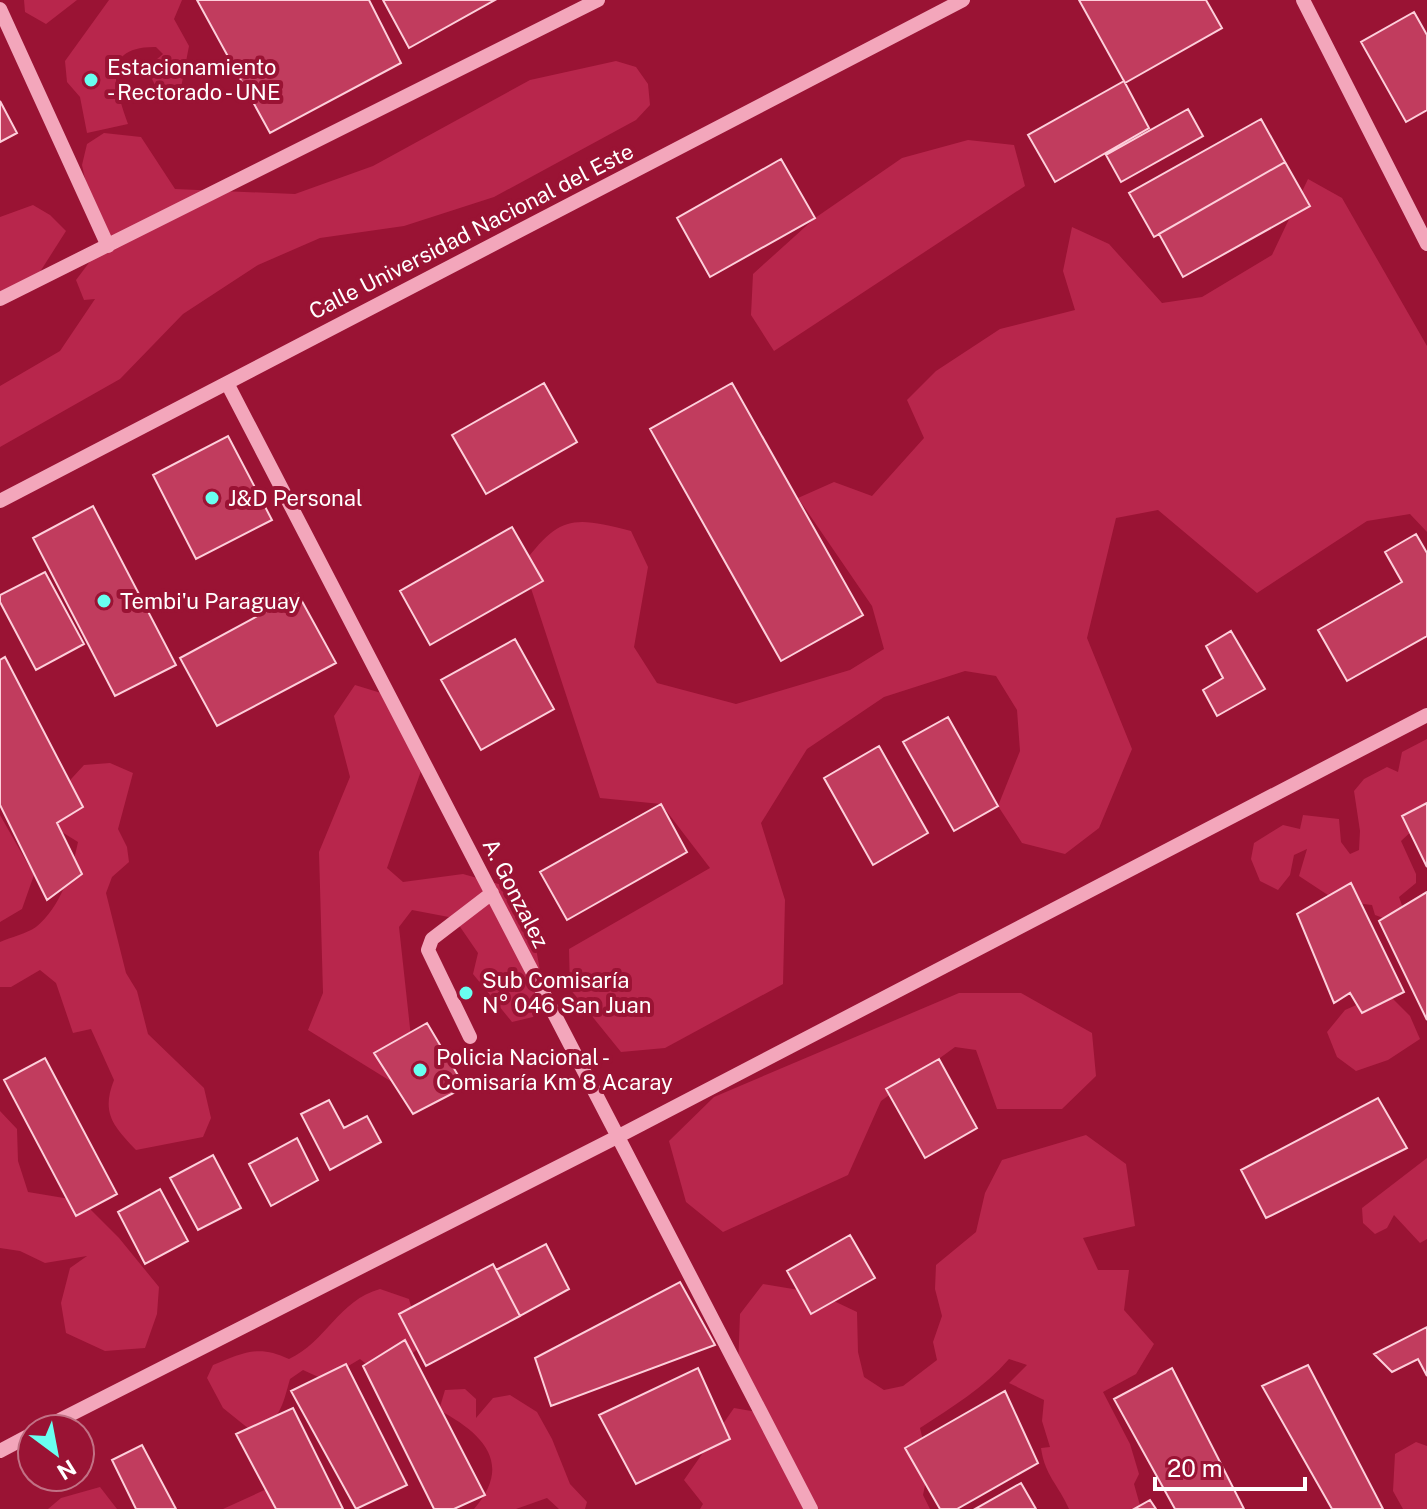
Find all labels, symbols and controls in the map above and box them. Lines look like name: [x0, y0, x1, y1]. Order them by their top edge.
place label: Estacionamiento - Rectorado - UNE: [107, 54, 281, 105]
marker: Estacionamiento - Rectorado - UNE: [82, 71, 100, 89]
street label: Calle Universidad Nacional del Este: [304, 138, 638, 324]
place label: J&D Personal: [228, 485, 363, 511]
marker: J&D Personal: [203, 489, 221, 507]
place label: Tembi'u Paraguay: [120, 588, 301, 614]
marker: Tembi'u Paraguay: [95, 592, 113, 610]
street label: A. Gonzalez: [477, 834, 555, 952]
place label: Sub Comisaría N° 046 San Juan: [482, 967, 651, 1018]
marker: Sub Comisaría N° 046 San Juan: [457, 984, 475, 1002]
place label: Policia Nacional - Comisaría Km 8 Acaray: [436, 1044, 673, 1095]
marker: Policia Nacional - Comisaría Km 8 Acaray: [411, 1061, 429, 1079]
north arrow: [16, 1413, 96, 1493]
scale bar: [1155, 1441, 1305, 1491]
text: N: [52, 1454, 81, 1486]
text: 20 m: [1167, 1454, 1223, 1482]

